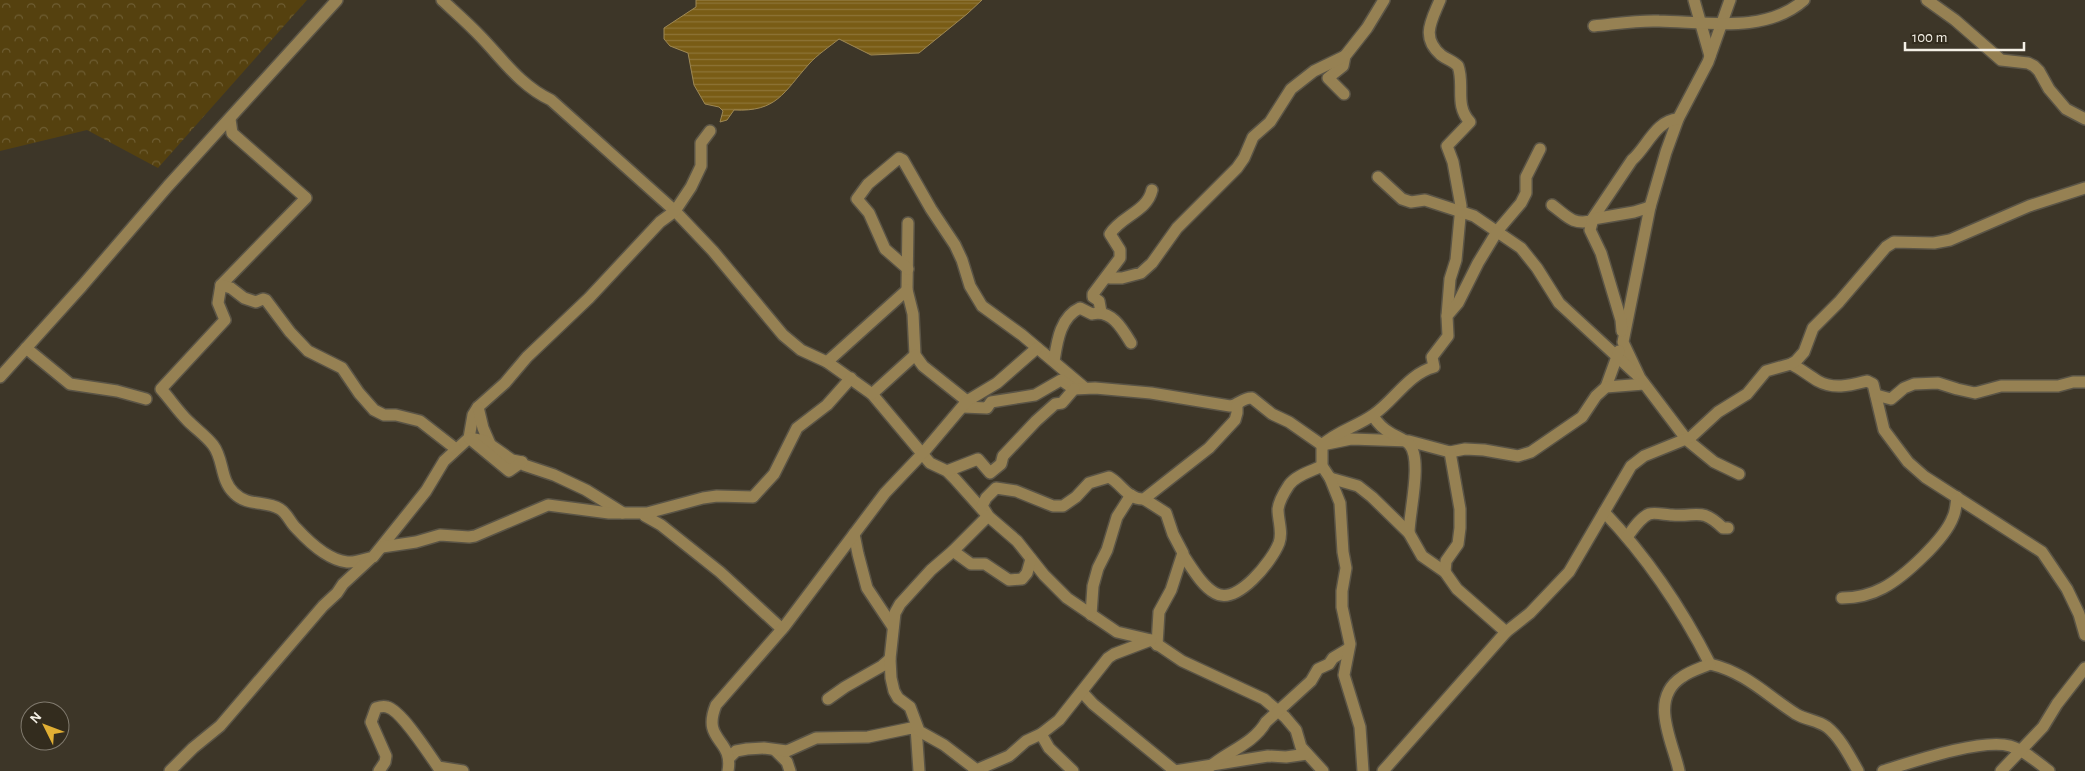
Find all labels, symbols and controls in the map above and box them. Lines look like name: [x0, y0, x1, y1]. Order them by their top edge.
scale bar: [1905, 20, 2024, 52]
text: 100 m: [1912, 30, 1947, 45]
north arrow: [20, 701, 70, 751]
text: N: [28, 710, 45, 726]

